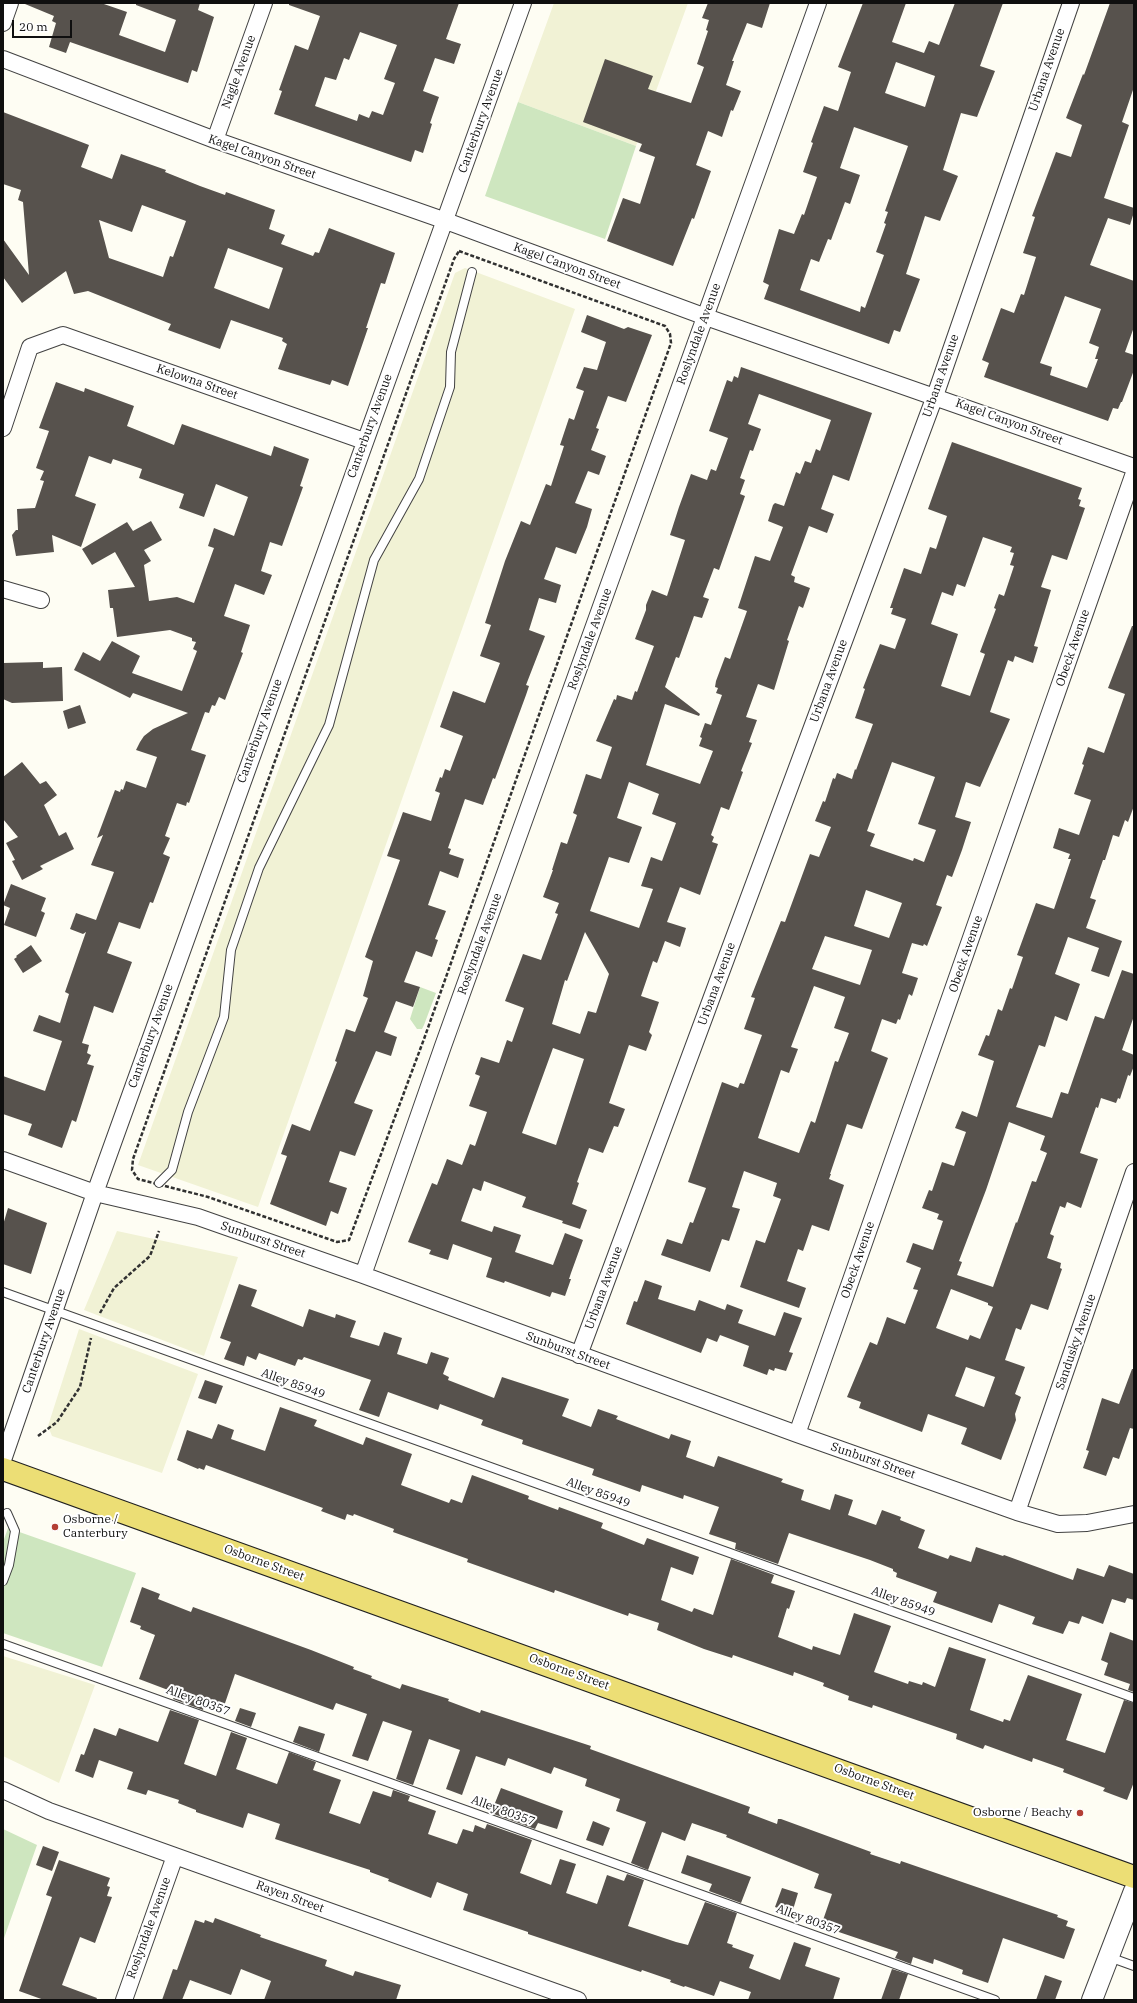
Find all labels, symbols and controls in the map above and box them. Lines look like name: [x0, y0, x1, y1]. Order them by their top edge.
scale bar: [14, 12, 74, 38]
text: 20 m: [19, 19, 48, 34]
street label: Urbana Avenue: [1026, 26, 1068, 114]
street label: Nagle Avenue: [219, 33, 259, 111]
street label: Canterbury Avenue: [456, 67, 506, 175]
street label: Kagel Canyon Street: [206, 132, 318, 182]
street label: Kagel Canyon Street: [511, 240, 623, 292]
street label: Roslyndale Avenue: [674, 281, 724, 387]
street label: Urbana Avenue: [920, 332, 962, 420]
street label: Kelowna Street: [155, 361, 239, 403]
street label: Canterbury Avenue: [345, 372, 395, 480]
street label: Kagel Canyon Street: [953, 396, 1065, 448]
street label: Roslyndale Avenue: [565, 586, 615, 692]
street label: Obeck Avenue: [1053, 608, 1093, 688]
street label: Urbana Avenue: [807, 638, 851, 724]
street label: Canterbury Avenue: [235, 677, 285, 785]
street label: Roslyndale Avenue: [455, 891, 505, 997]
street label: Obeck Avenue: [946, 914, 986, 994]
street label: Urbana Avenue: [695, 941, 739, 1027]
street label: Canterbury Avenue: [126, 982, 176, 1090]
street label: Sunburst Street: [219, 1219, 307, 1261]
street label: Obeck Avenue: [838, 1220, 878, 1300]
street label: Urbana Avenue: [582, 1245, 626, 1331]
street label: Canterbury Avenue: [19, 1287, 69, 1395]
street label: Sandusky Avenue: [1053, 1292, 1099, 1392]
street label: Sunburst Street: [524, 1329, 612, 1373]
street label: Alley 85949: [259, 1366, 327, 1402]
street label: Sunburst Street: [829, 1440, 917, 1482]
street label: Alley 85949: [564, 1475, 632, 1511]
place label: Osborne / Canterbury: [63, 1513, 128, 1541]
marker: Osborne / Canterbury: [50, 1522, 60, 1532]
street label: Osborne Street: [222, 1542, 306, 1584]
street label: Alley 85949: [869, 1584, 937, 1620]
street label: Osborne Street: [527, 1651, 611, 1693]
street label: Alley 80357: [164, 1683, 232, 1719]
street label: Osborne Street: [832, 1761, 916, 1803]
street label: Alley 80357: [469, 1793, 537, 1829]
place label: Osborne / Beachy: [973, 1806, 1072, 1820]
marker: Osborne / Beachy: [1075, 1808, 1085, 1818]
street label: Roslyndale Avenue: [124, 1875, 174, 1981]
street label: Rayen Street: [254, 1878, 326, 1916]
street label: Alley 80357: [774, 1902, 842, 1938]

